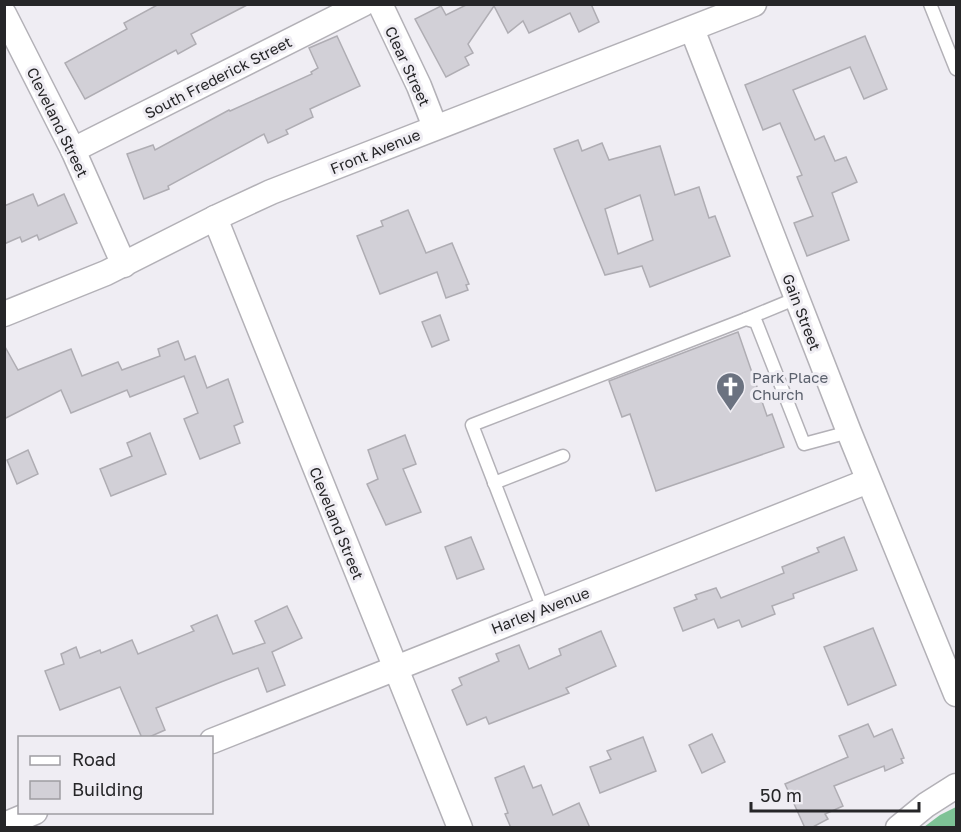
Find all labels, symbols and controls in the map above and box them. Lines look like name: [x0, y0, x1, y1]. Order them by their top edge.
street label: Clear Street: [382, 23, 434, 109]
street label: South Frederick Street: [141, 32, 295, 122]
street label: Cleveland Street: [24, 64, 92, 180]
street label: Front Avenue: [327, 125, 423, 177]
street label: Gain Street: [779, 271, 825, 353]
place label: Park Place Church: [752, 368, 829, 403]
church icon: Park Place Church: [715, 370, 747, 412]
street label: Cleveland Street: [306, 464, 368, 582]
street label: Harley Avenue: [488, 583, 592, 637]
legend: [18, 736, 213, 814]
text: Road: [72, 748, 116, 770]
scale bar: [751, 775, 919, 813]
text: Building: [72, 778, 143, 800]
text: 50 m: [760, 784, 802, 806]

